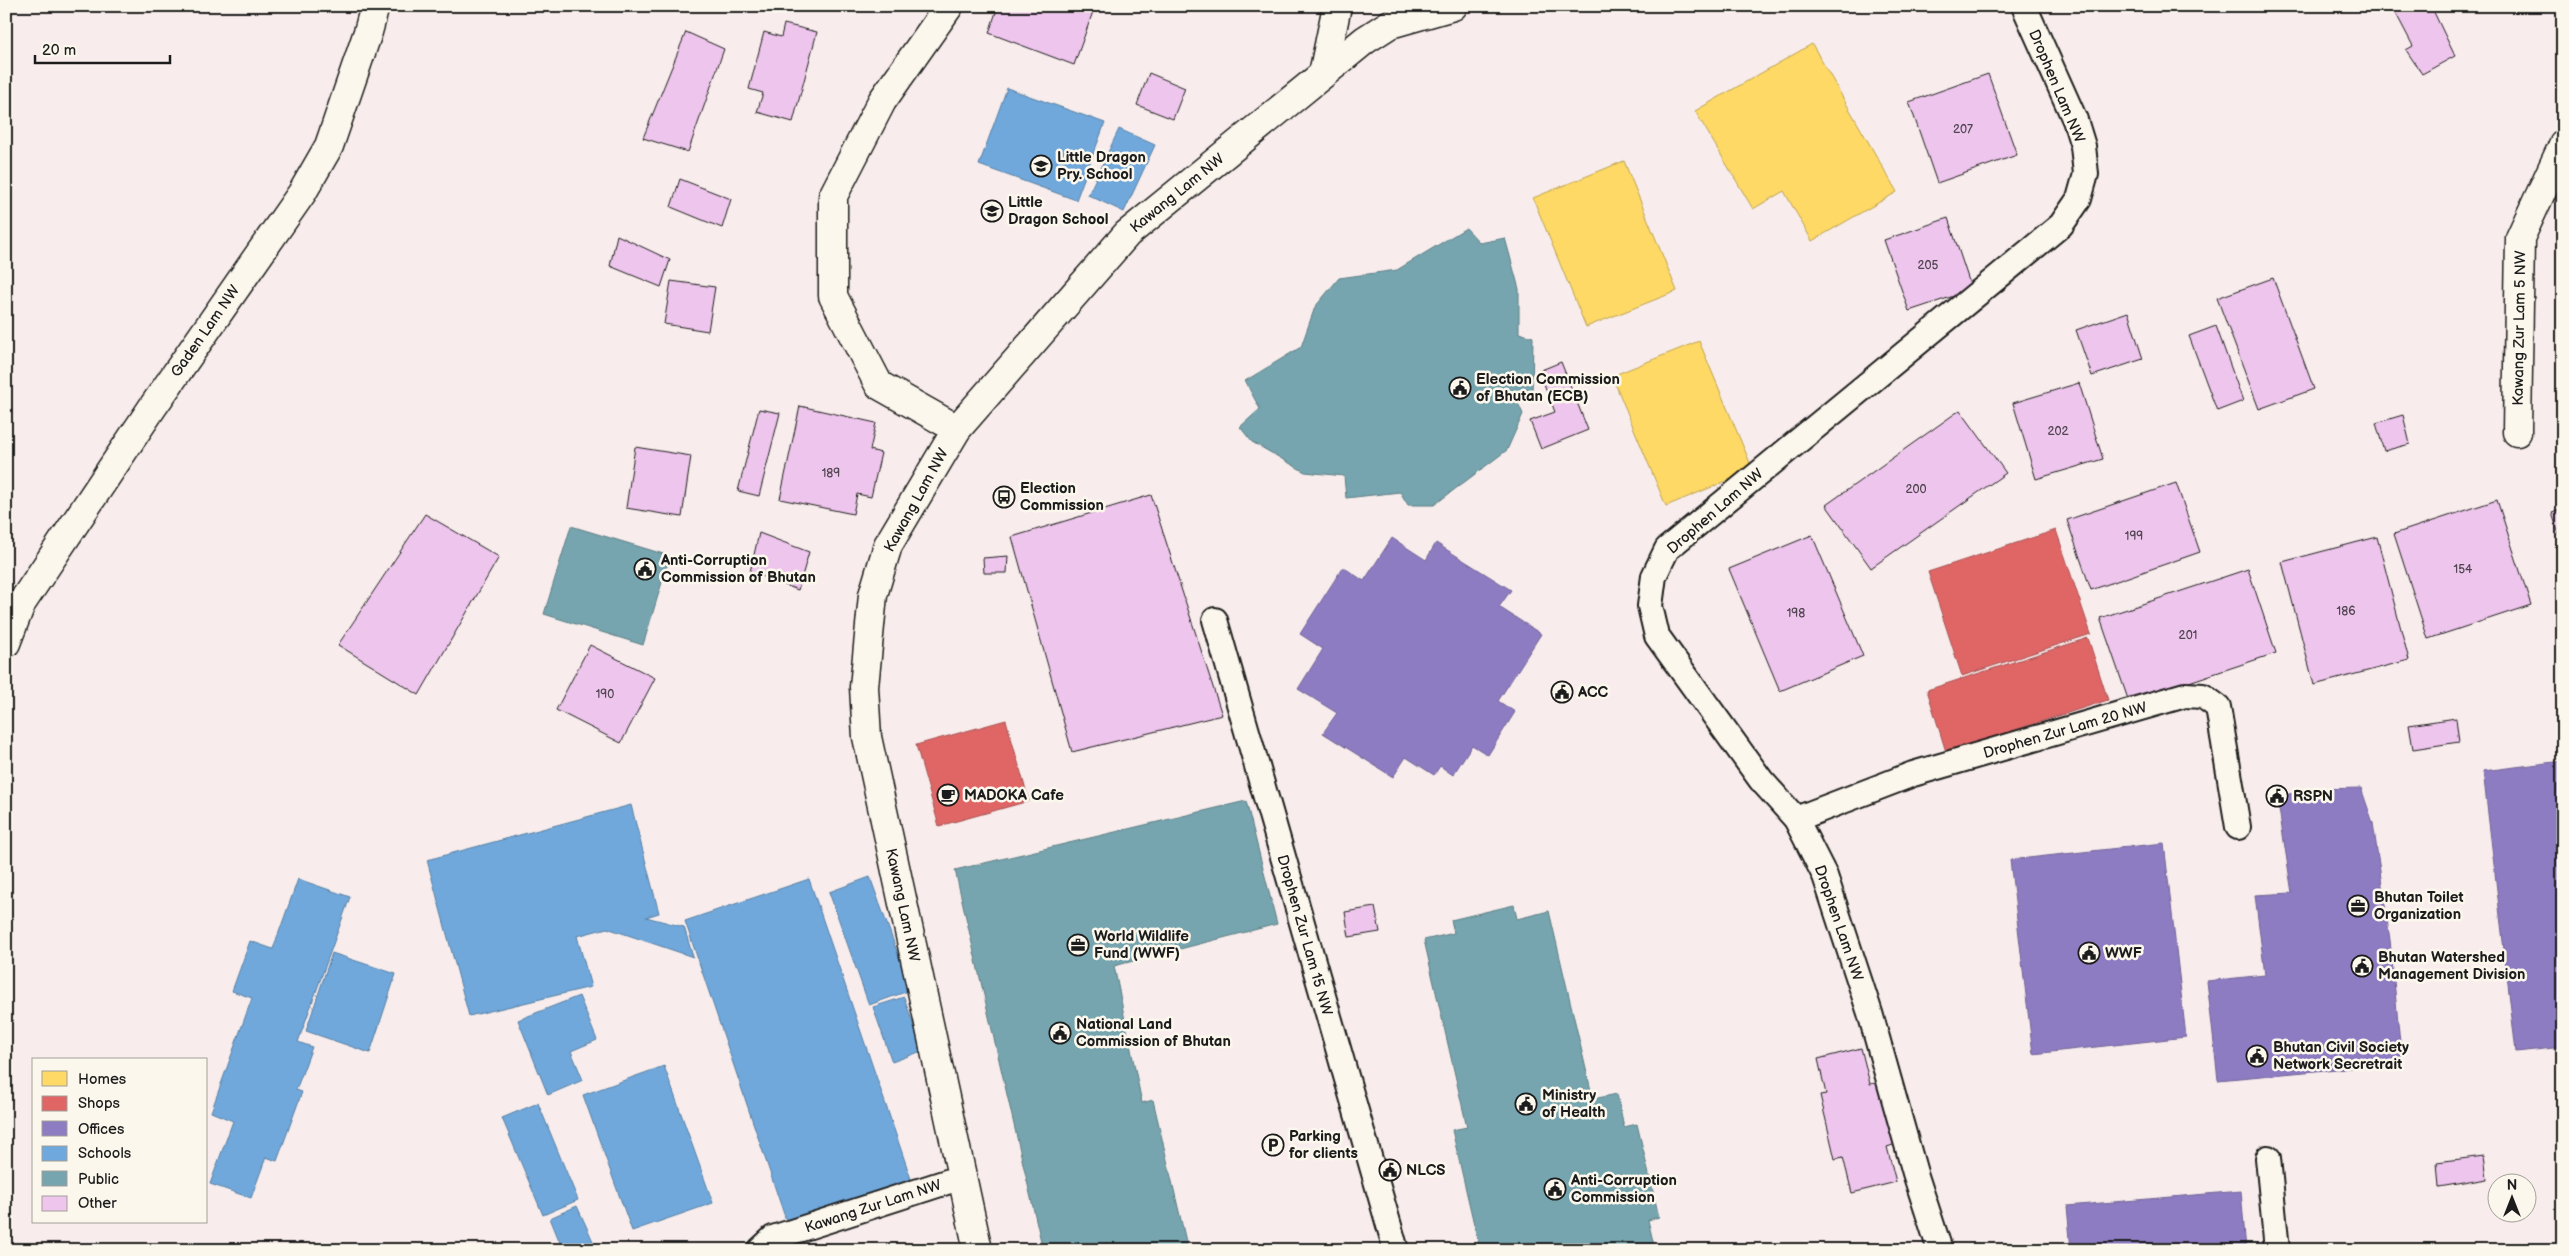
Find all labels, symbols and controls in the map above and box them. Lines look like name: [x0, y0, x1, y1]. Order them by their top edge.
street label: Drophen Lam NW: [2024, 27, 2089, 146]
scale bar: [35, 32, 170, 64]
text: 20 m: [42, 41, 76, 60]
house number: 207: [1953, 122, 1973, 137]
place label: Little Dragon Pry. School: [1057, 148, 1146, 184]
street label: Kawang Lam NW: [1126, 149, 1229, 237]
school or university icon: Little Dragon Pry. School: [1029, 154, 1053, 178]
place label: Little Dragon School: [1008, 193, 1109, 229]
school or university icon: Little Dragon School: [980, 199, 1004, 223]
street label: Kawang Zur Lam 5 NW: [2509, 250, 2530, 406]
house number: 205: [1917, 258, 1939, 273]
street label: Gaden Lam NW: [167, 281, 244, 381]
place label: Election Commission of Bhutan (ECB): [1476, 370, 1620, 406]
public building icon: Election Commission of Bhutan (ECB): [1448, 376, 1472, 400]
house number: 202: [2047, 424, 2069, 439]
street label: Kawang Lam NW: [880, 445, 953, 556]
street label: Drophen Lam NW: [1663, 464, 1768, 558]
house number: 189: [822, 466, 840, 481]
place label: Election Commission: [1020, 479, 1104, 515]
house number: 200: [1905, 482, 1927, 497]
bus stop icon: Election Commission: [992, 485, 1016, 509]
house number: 199: [2125, 529, 2143, 544]
place label: Anti-Corruption Commission of Bhutan: [660, 551, 816, 587]
public building icon: Anti-Corruption Commission of Bhutan: [633, 557, 657, 581]
house number: 154: [2454, 562, 2473, 577]
house number: 186: [2337, 604, 2355, 619]
house number: 198: [1787, 606, 1805, 621]
house number: 201: [2179, 628, 2197, 643]
public building icon: ACC: [1550, 680, 1574, 704]
place label: ACC: [1577, 683, 1609, 702]
house number: 190: [596, 687, 614, 702]
street label: Drophen Zur Lam 20 NW: [1981, 698, 2150, 763]
cafe icon: MADOKA Cafe: [936, 783, 960, 807]
public building icon: RSPN: [2265, 784, 2289, 808]
place label: MADOKA Cafe: [964, 786, 1064, 805]
place label: RSPN: [2293, 787, 2333, 806]
street label: Kawang Lam NW: [881, 846, 924, 964]
street label: Drophen Zur Lam 15 NW: [1272, 853, 1337, 1018]
street label: Drophen Lam NW: [1810, 863, 1867, 984]
place label: Bhutan Toilet Organization: [2374, 888, 2463, 924]
office icon: Bhutan Toilet Organization: [2346, 894, 2370, 918]
place label: World Wildlife Fund (WWF): [1094, 927, 1189, 963]
office icon: World Wildlife Fund (WWF): [1066, 933, 1090, 957]
public building icon: WWF: [2077, 941, 2101, 965]
place label: WWF: [2105, 944, 2142, 963]
place label: Bhutan Watershed Management Division: [2378, 948, 2525, 984]
public building icon: Bhutan Watershed Management Division: [2350, 954, 2374, 978]
place label: National Land Commission of Bhutan: [1076, 1015, 1231, 1051]
public building icon: National Land Commission of Bhutan: [1048, 1021, 1072, 1045]
place label: Bhutan Civil Society Network Secretrait: [2273, 1038, 2409, 1074]
public building icon: Bhutan Civil Society Network Secretrait: [2245, 1044, 2269, 1068]
legend: [32, 1058, 208, 1224]
text: Homes: [78, 1070, 127, 1089]
place label: Ministry of Health: [1542, 1086, 1605, 1122]
public building icon: Ministry of Health: [1514, 1092, 1538, 1116]
text: Shops: [78, 1094, 121, 1113]
text: Offices: [78, 1120, 125, 1139]
place label: Parking for clients: [1289, 1127, 1358, 1163]
parking icon: Parking for clients: [1261, 1133, 1285, 1157]
text: Schools: [78, 1144, 132, 1163]
public building icon: NLCS: [1378, 1158, 1402, 1182]
place label: NLCS: [1406, 1161, 1445, 1180]
text: Public: [78, 1170, 119, 1189]
place label: Anti-Corruption Commission: [1570, 1171, 1677, 1207]
north arrow: [2486, 1174, 2536, 1224]
street label: Kawang Zur Lam NW: [802, 1175, 944, 1238]
public building icon: Anti-Corruption Commission: [1543, 1177, 1567, 1201]
text: N: [2507, 1177, 2517, 1194]
text: Other: [78, 1194, 117, 1213]

